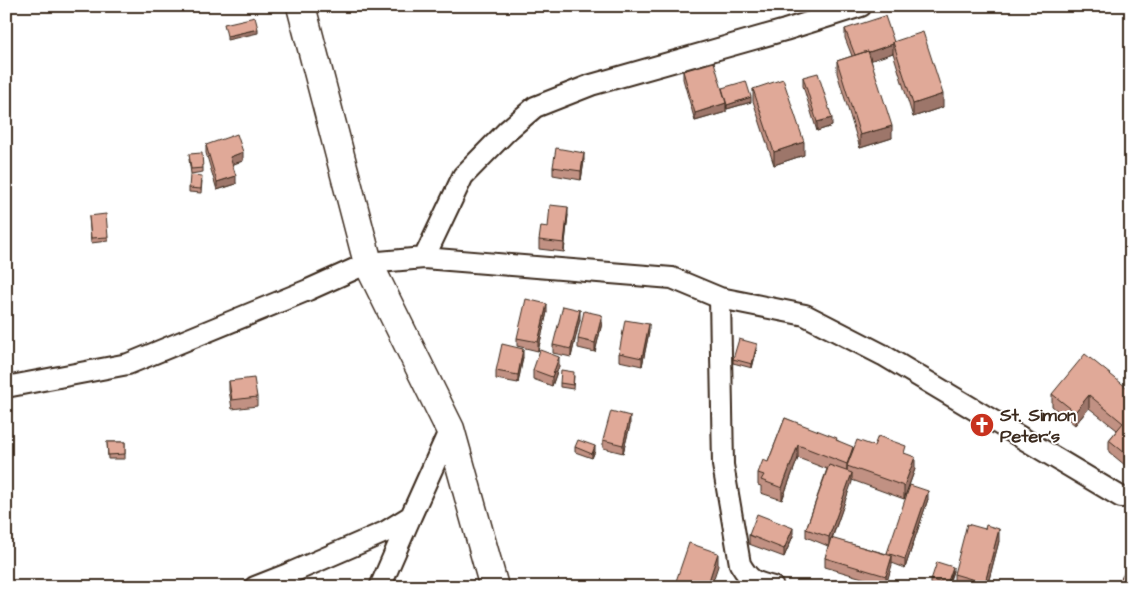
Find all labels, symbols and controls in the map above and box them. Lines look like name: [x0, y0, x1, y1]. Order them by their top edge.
place label: St. Simon Peter's: [999, 403, 1076, 449]
church icon: St. Simon Peter's: [969, 412, 995, 438]

